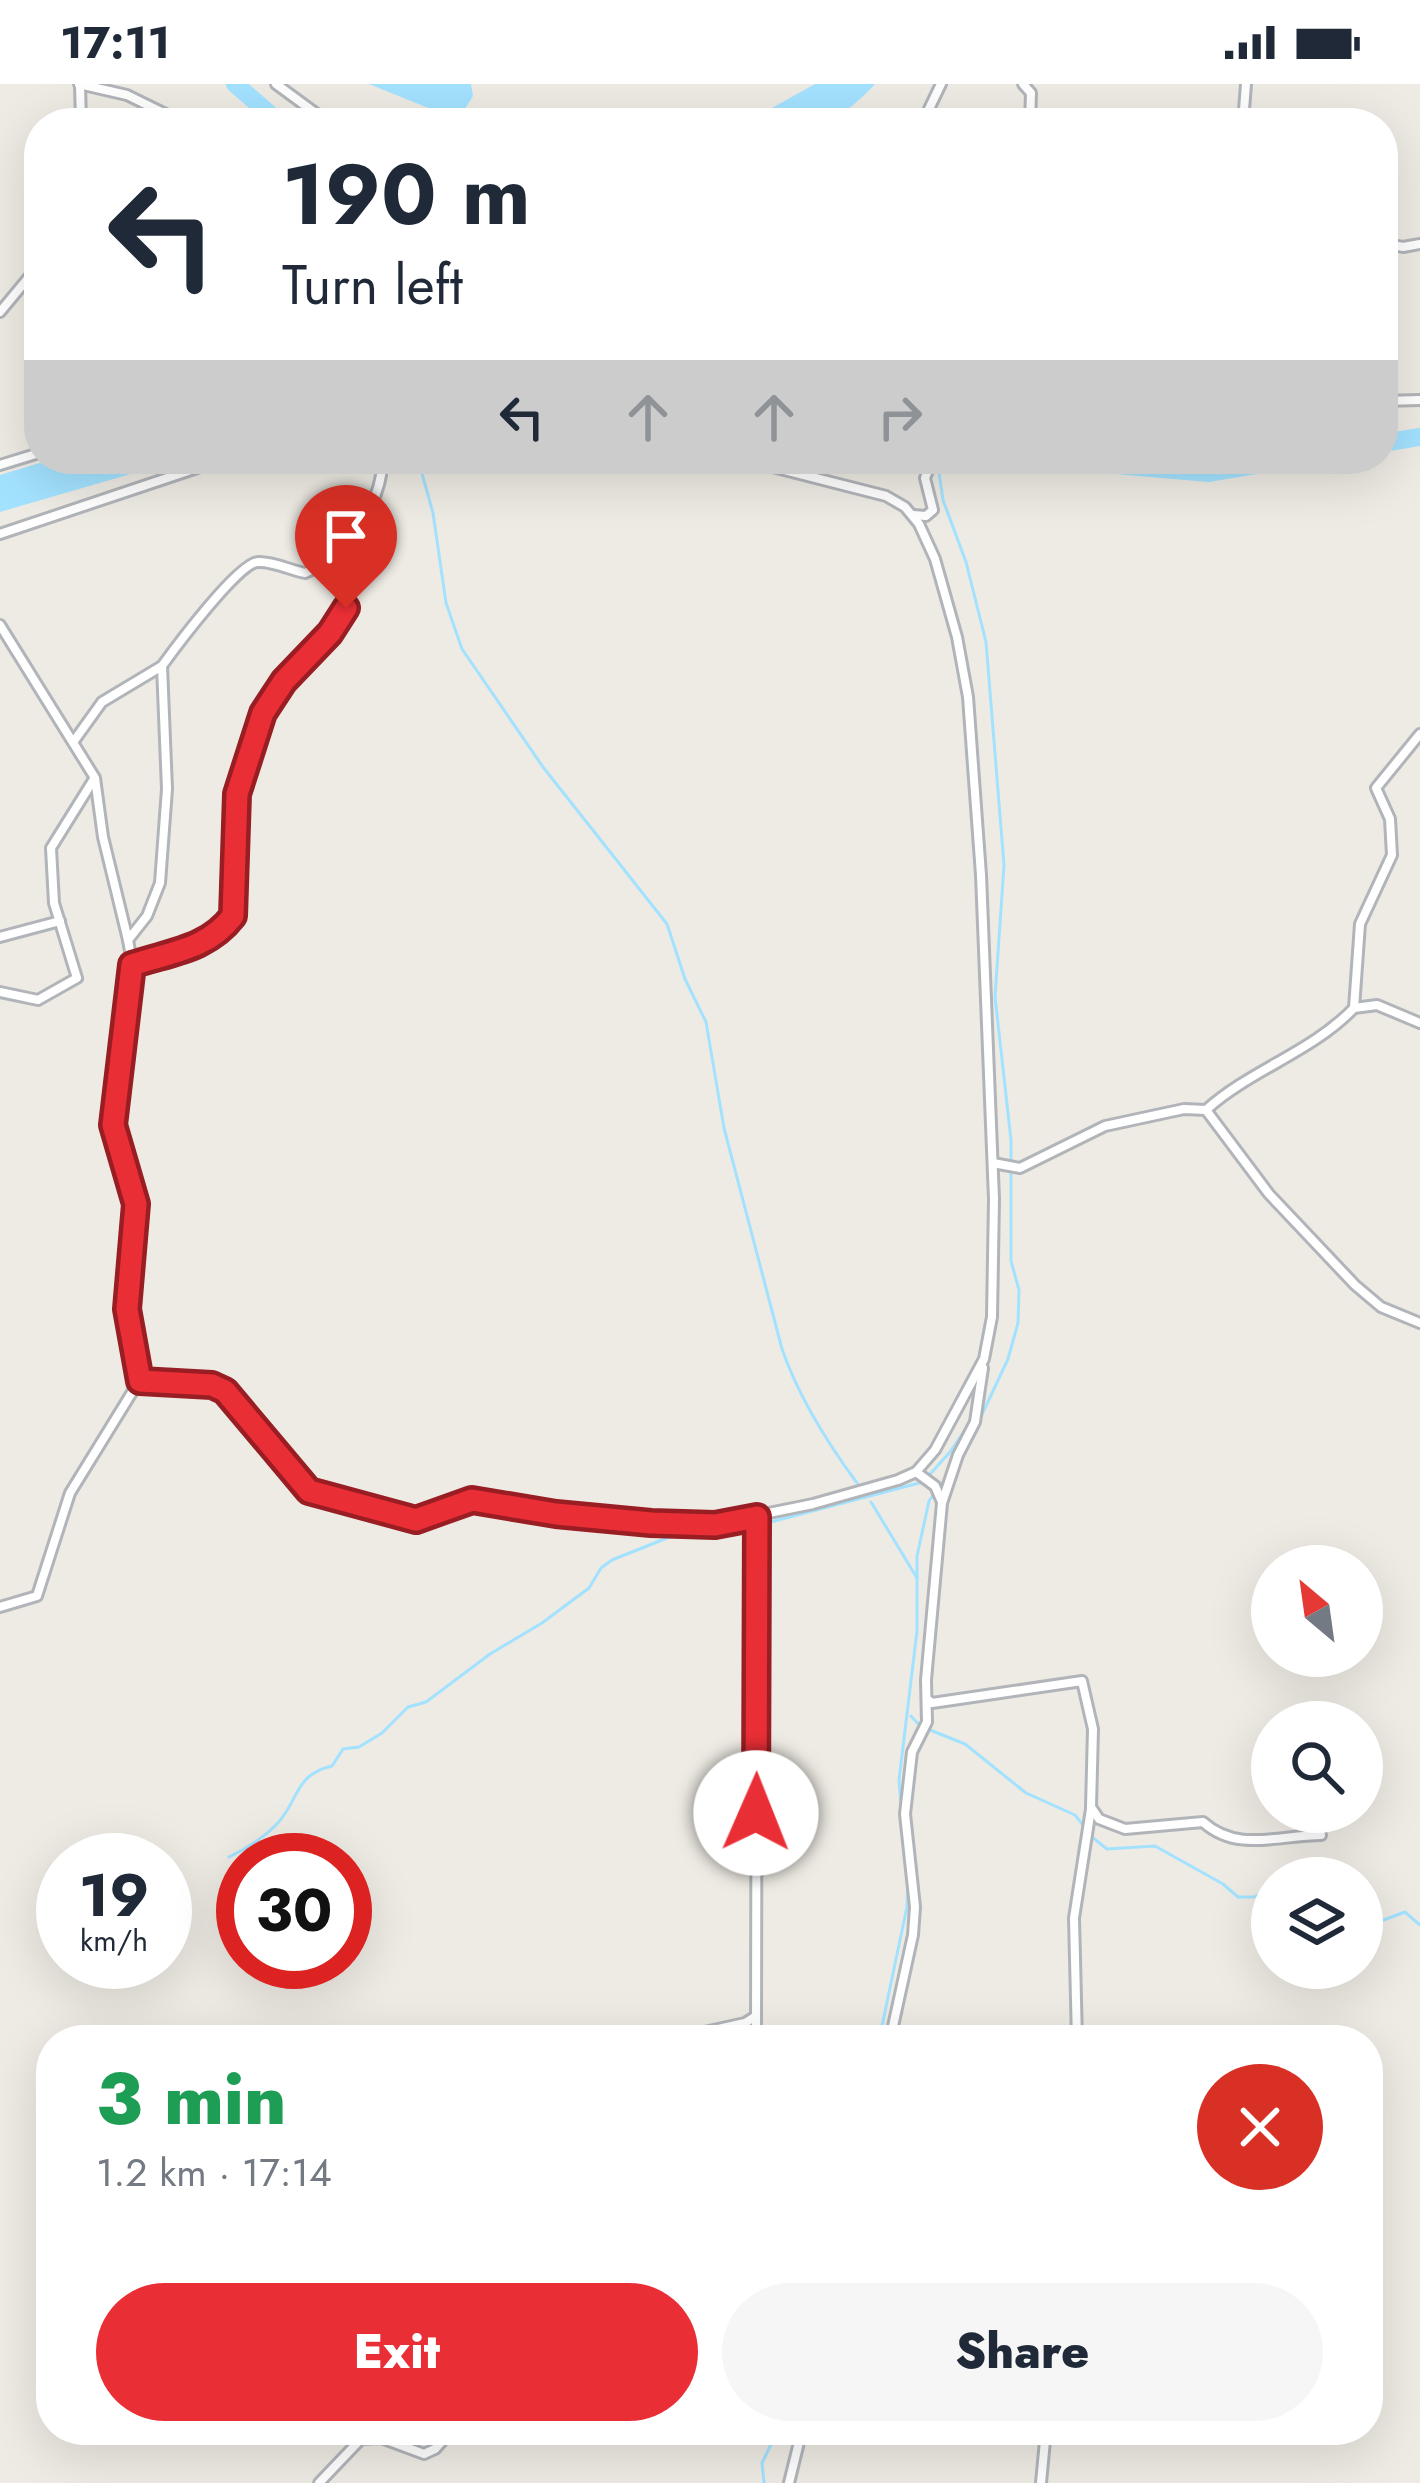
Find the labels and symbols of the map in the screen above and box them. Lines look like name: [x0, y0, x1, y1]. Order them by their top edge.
pin: [295, 485, 397, 608]
north arrow: [1251, 1545, 1383, 1677]
position arrow: [693, 1750, 819, 1876]
speed limit sign: 30: [216, 1833, 372, 1989]

